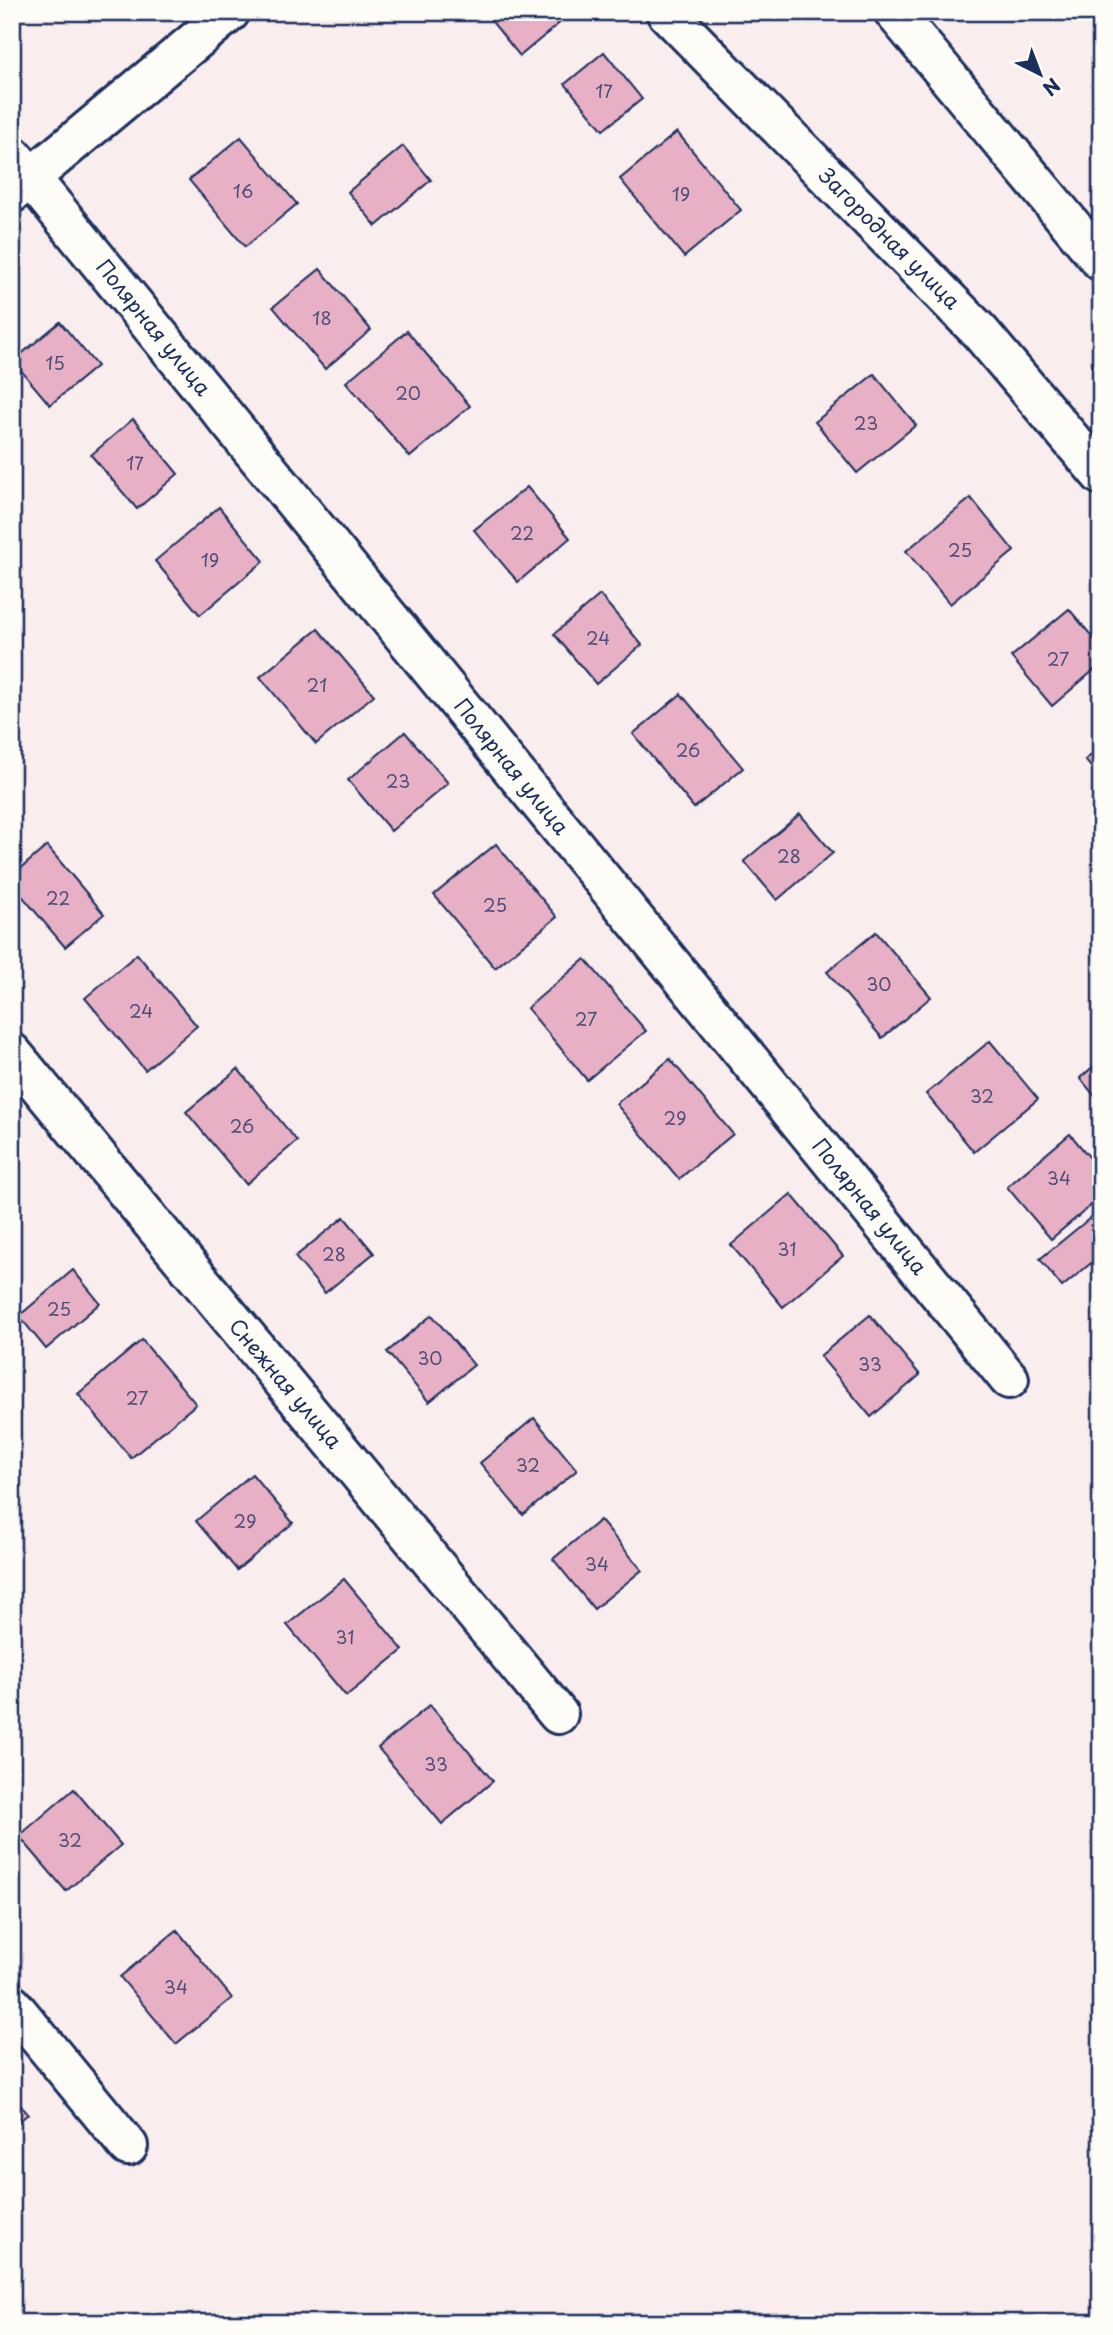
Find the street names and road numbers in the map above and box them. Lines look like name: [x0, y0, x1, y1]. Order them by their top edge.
street label: Загородная улица: [812, 159, 969, 316]
street label: Полярная улица: [89, 252, 220, 402]
street label: Полярная улица: [447, 691, 578, 841]
street label: Полярная улица: [805, 1131, 936, 1281]
street label: Снежная улица: [222, 1311, 351, 1455]

